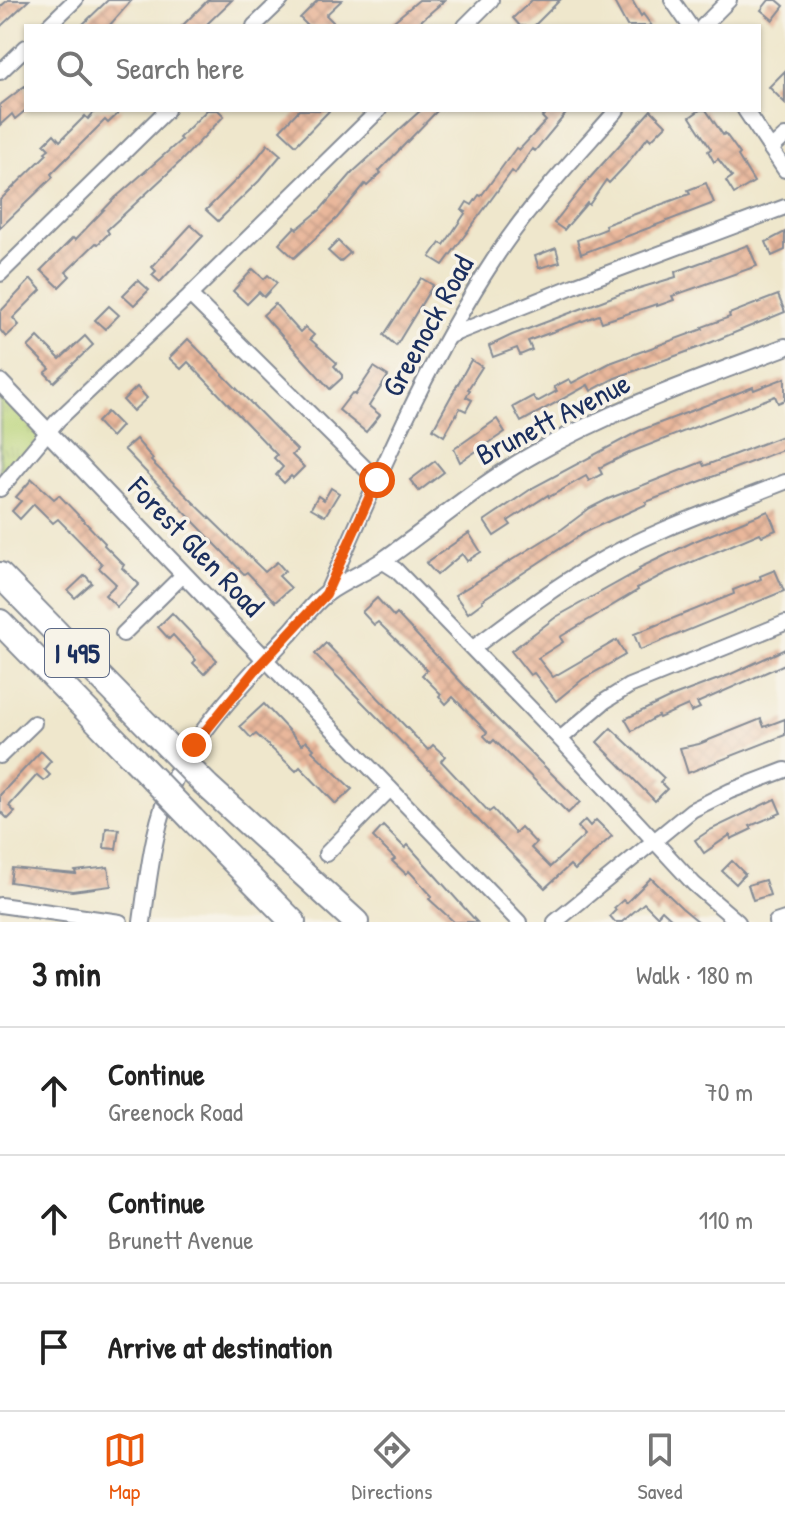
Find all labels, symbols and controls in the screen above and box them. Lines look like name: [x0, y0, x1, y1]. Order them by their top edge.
search box: [24, 24, 761, 112]
icon: search: [52, 46, 96, 90]
text: Search here: [116, 48, 244, 88]
street label: Greenock Road: [372, 247, 482, 403]
street label: Brunett Avenue: [469, 362, 636, 474]
route start: [359, 462, 395, 498]
street label: Forest Glen Road: [119, 467, 274, 625]
road number: I 495: [45, 629, 109, 677]
route end: [176, 727, 212, 763]
text: 3 min: [32, 951, 101, 997]
text: Walk · 180 m: [636, 957, 753, 992]
text: Continue: [108, 1054, 205, 1094]
icon: ahead: [32, 1069, 76, 1113]
text: 70 m: [705, 1074, 753, 1109]
text: Greenock Road: [108, 1094, 243, 1129]
text: Continue: [108, 1182, 205, 1222]
icon: ahead: [32, 1197, 76, 1241]
text: 110 m: [699, 1202, 753, 1237]
text: Brunett Avenue: [108, 1222, 254, 1257]
icon: arrive: [32, 1325, 76, 1369]
text: Arrive at destination: [108, 1327, 333, 1367]
tab: Map: [103, 1428, 147, 1506]
tab: Directions: [352, 1428, 433, 1506]
tab: Saved: [638, 1428, 682, 1506]

